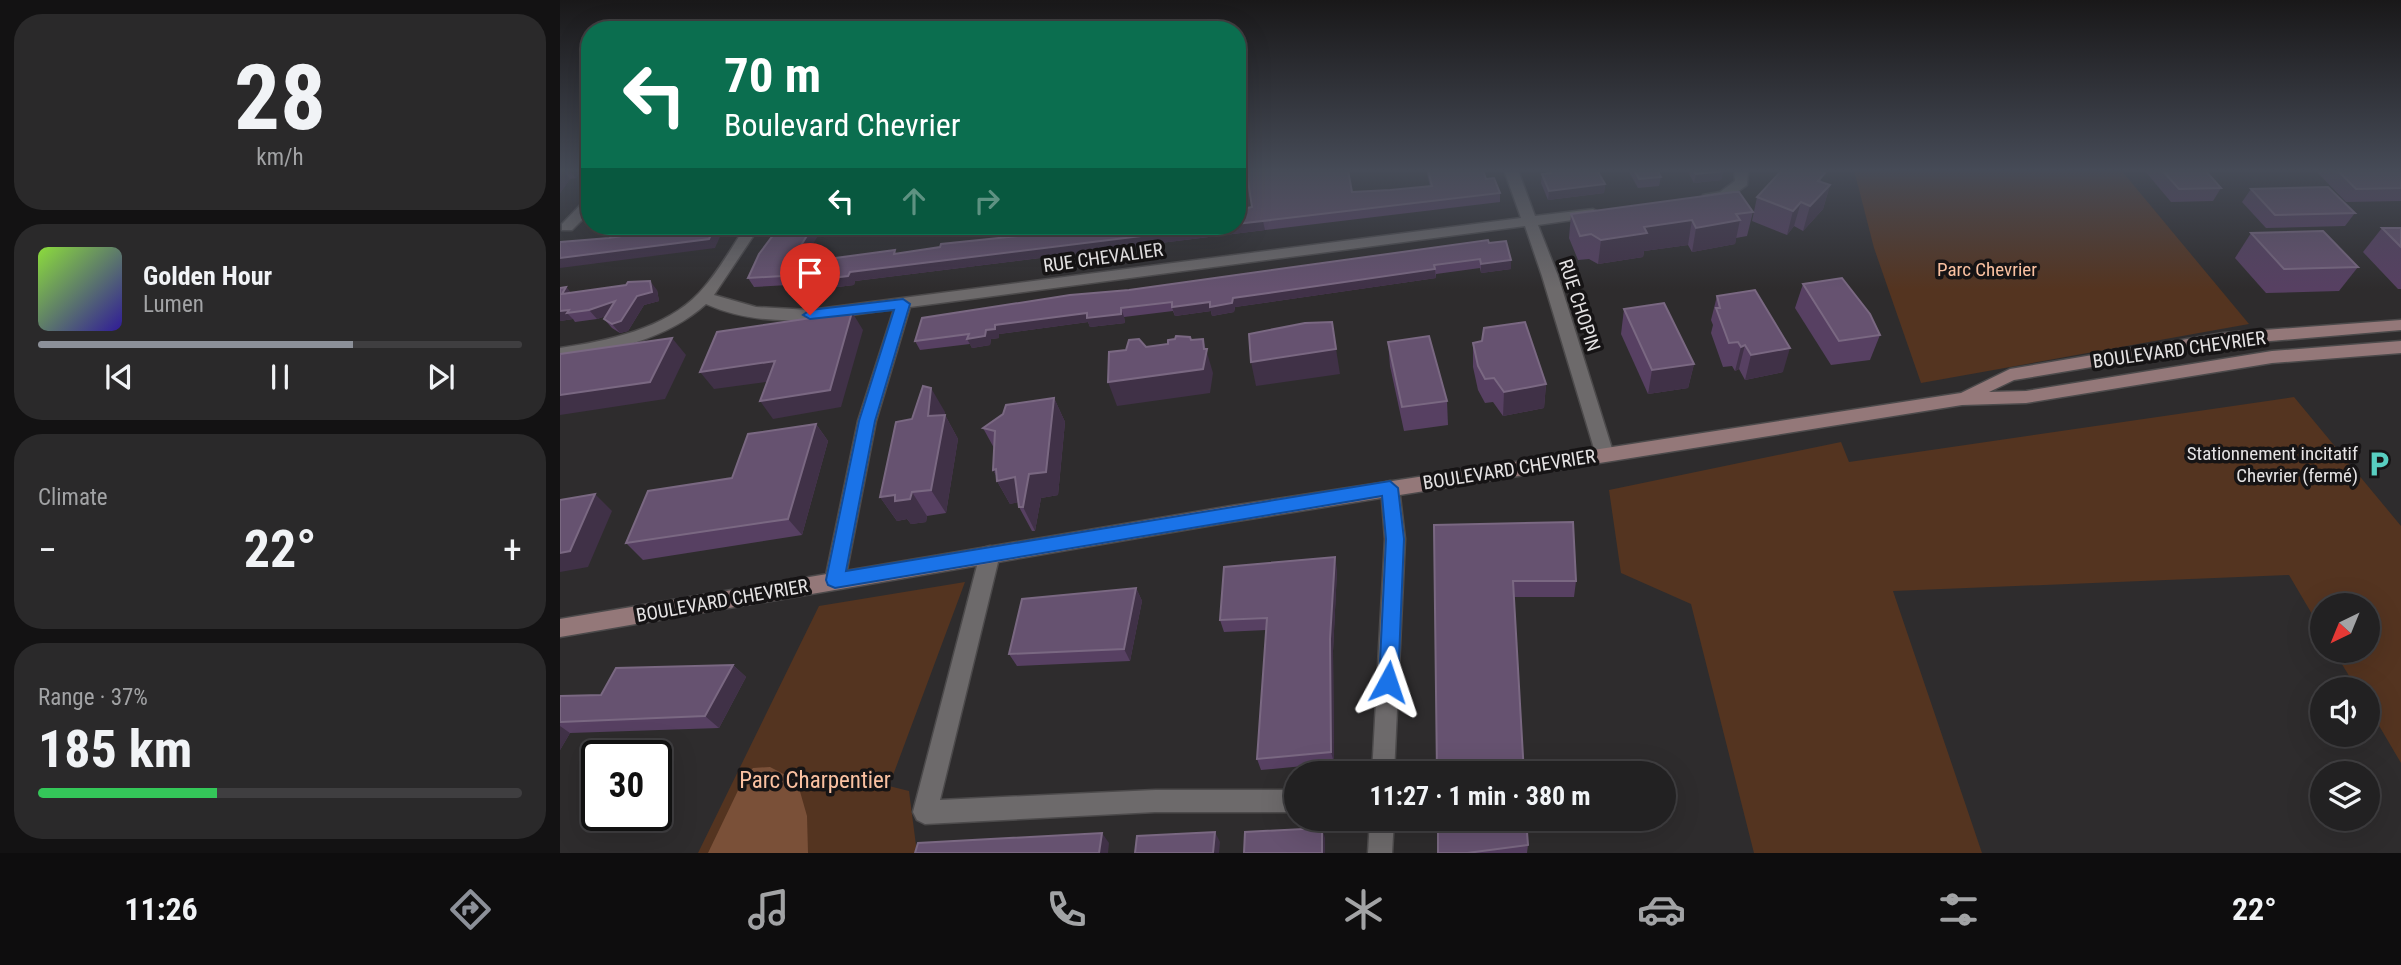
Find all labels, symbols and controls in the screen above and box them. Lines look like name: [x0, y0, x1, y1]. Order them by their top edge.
text: 28: [234, 45, 326, 151]
text: 70 m: [724, 47, 821, 104]
icon: left: [609, 49, 700, 140]
text: Boulevard Chevrier: [724, 106, 961, 144]
text: km/h: [256, 144, 304, 171]
icon: left: [822, 182, 860, 220]
icon: ahead: [895, 182, 933, 220]
icon: right: [968, 182, 1006, 220]
street label: RUE CHEVALIER: [1042, 238, 1164, 277]
pin: [780, 243, 840, 315]
icon: arrive: [791, 254, 829, 292]
street label: RUE CHOPIN: [1554, 256, 1605, 354]
park label: Parc Chevrier: [1937, 258, 2037, 281]
text: Golden Hour: [143, 261, 272, 291]
text: Lumen: [143, 291, 204, 318]
street label: BOULEVARD CHEVRIER: [2091, 326, 2267, 373]
icon: previous: [100, 358, 138, 396]
icon: pause: [261, 358, 299, 396]
icon: next: [422, 358, 460, 396]
place label: Stationnement incitatif Chevrier (fermé): [2187, 442, 2358, 487]
street label: BOULEVARD CHEVRIER: [1421, 445, 1597, 494]
parking icon: Stationnement incitatif Chevrier (fermé): [2364, 449, 2394, 479]
text: Climate: [38, 484, 108, 511]
text: 22°: [244, 519, 316, 580]
text: −: [38, 528, 57, 572]
text: +: [503, 528, 522, 572]
street label: BOULEVARD CHEVRIER: [634, 574, 810, 627]
north arrow: [2310, 593, 2380, 663]
map controls: [2310, 593, 2380, 831]
position arrow: [1351, 645, 1425, 719]
button: sound: [2310, 677, 2380, 747]
text: Range · 37%: [38, 684, 148, 711]
text: 185 km: [38, 719, 192, 780]
speed limit sign: 30: [581, 740, 672, 831]
button: layers: [2310, 761, 2380, 831]
park label: Parc Charpentier: [739, 767, 891, 794]
text: 11:27 · 1 min · 380 m: [1370, 781, 1590, 811]
icon: directions: [446, 885, 495, 934]
icon: music: [744, 885, 793, 934]
icon: phone: [1042, 885, 1091, 934]
icon: climate: [1339, 885, 1388, 934]
icon: car: [1637, 885, 1686, 934]
icon: filters: [1934, 885, 1983, 934]
text: 11:26: [124, 890, 198, 928]
text: 22°: [2232, 890, 2277, 928]

